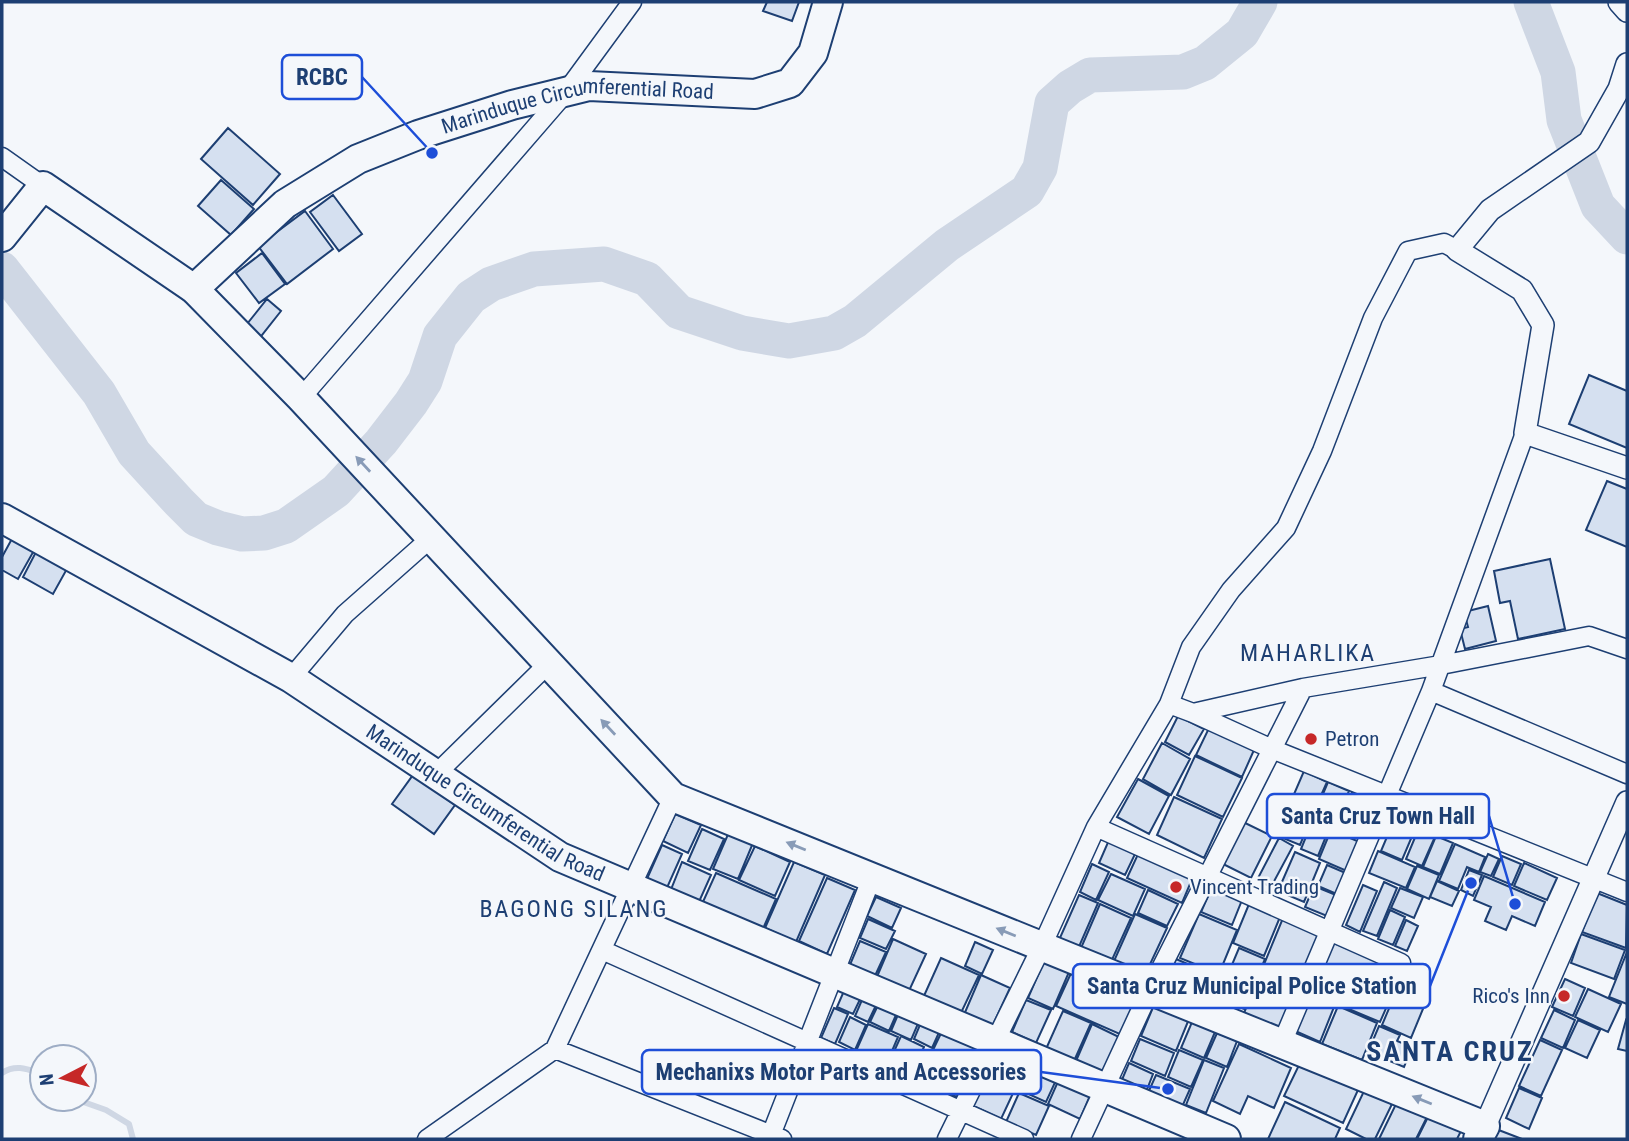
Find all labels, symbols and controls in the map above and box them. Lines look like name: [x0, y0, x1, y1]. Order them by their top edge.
callout: RCBC: [282, 55, 362, 99]
text: RCBC: [296, 64, 348, 91]
street label: Marinduque Circumferential Road: [439, 74, 714, 139]
one-way arrow: [355, 456, 371, 473]
district label: MAHARLIKA: [1240, 639, 1376, 667]
one-way arrow: [601, 719, 617, 736]
street label: Marinduque Circumferential Road: [362, 720, 608, 886]
place label: Petron: [1325, 727, 1379, 751]
marker: Petron: [1303, 731, 1319, 747]
callout: Santa Cruz Town Hall: [1267, 794, 1489, 838]
text: Santa Cruz Town Hall: [1281, 803, 1475, 830]
one-way arrow: [785, 840, 806, 851]
place label: Vincent Trading: [1190, 875, 1319, 899]
marker: Vincent Trading: [1168, 879, 1184, 895]
district label: BAGONG SILANG: [480, 895, 668, 923]
one-way arrow: [996, 926, 1017, 937]
callout: Santa Cruz Municipal Police Station: [1073, 964, 1430, 1008]
text: Santa Cruz Municipal Police Station: [1087, 973, 1417, 1000]
place label: Rico's Inn: [1472, 984, 1550, 1008]
marker: Rico's Inn: [1556, 988, 1572, 1004]
district label: SANTA CRUZ: [1366, 1035, 1534, 1068]
north arrow: [28, 1043, 98, 1113]
callout: Mechanixs Motor Parts and Accessories: [642, 1050, 1041, 1094]
text: Mechanixs Motor Parts and Accessories: [655, 1059, 1027, 1086]
text: N: [35, 1073, 59, 1087]
one-way arrow: [1411, 1094, 1432, 1105]

